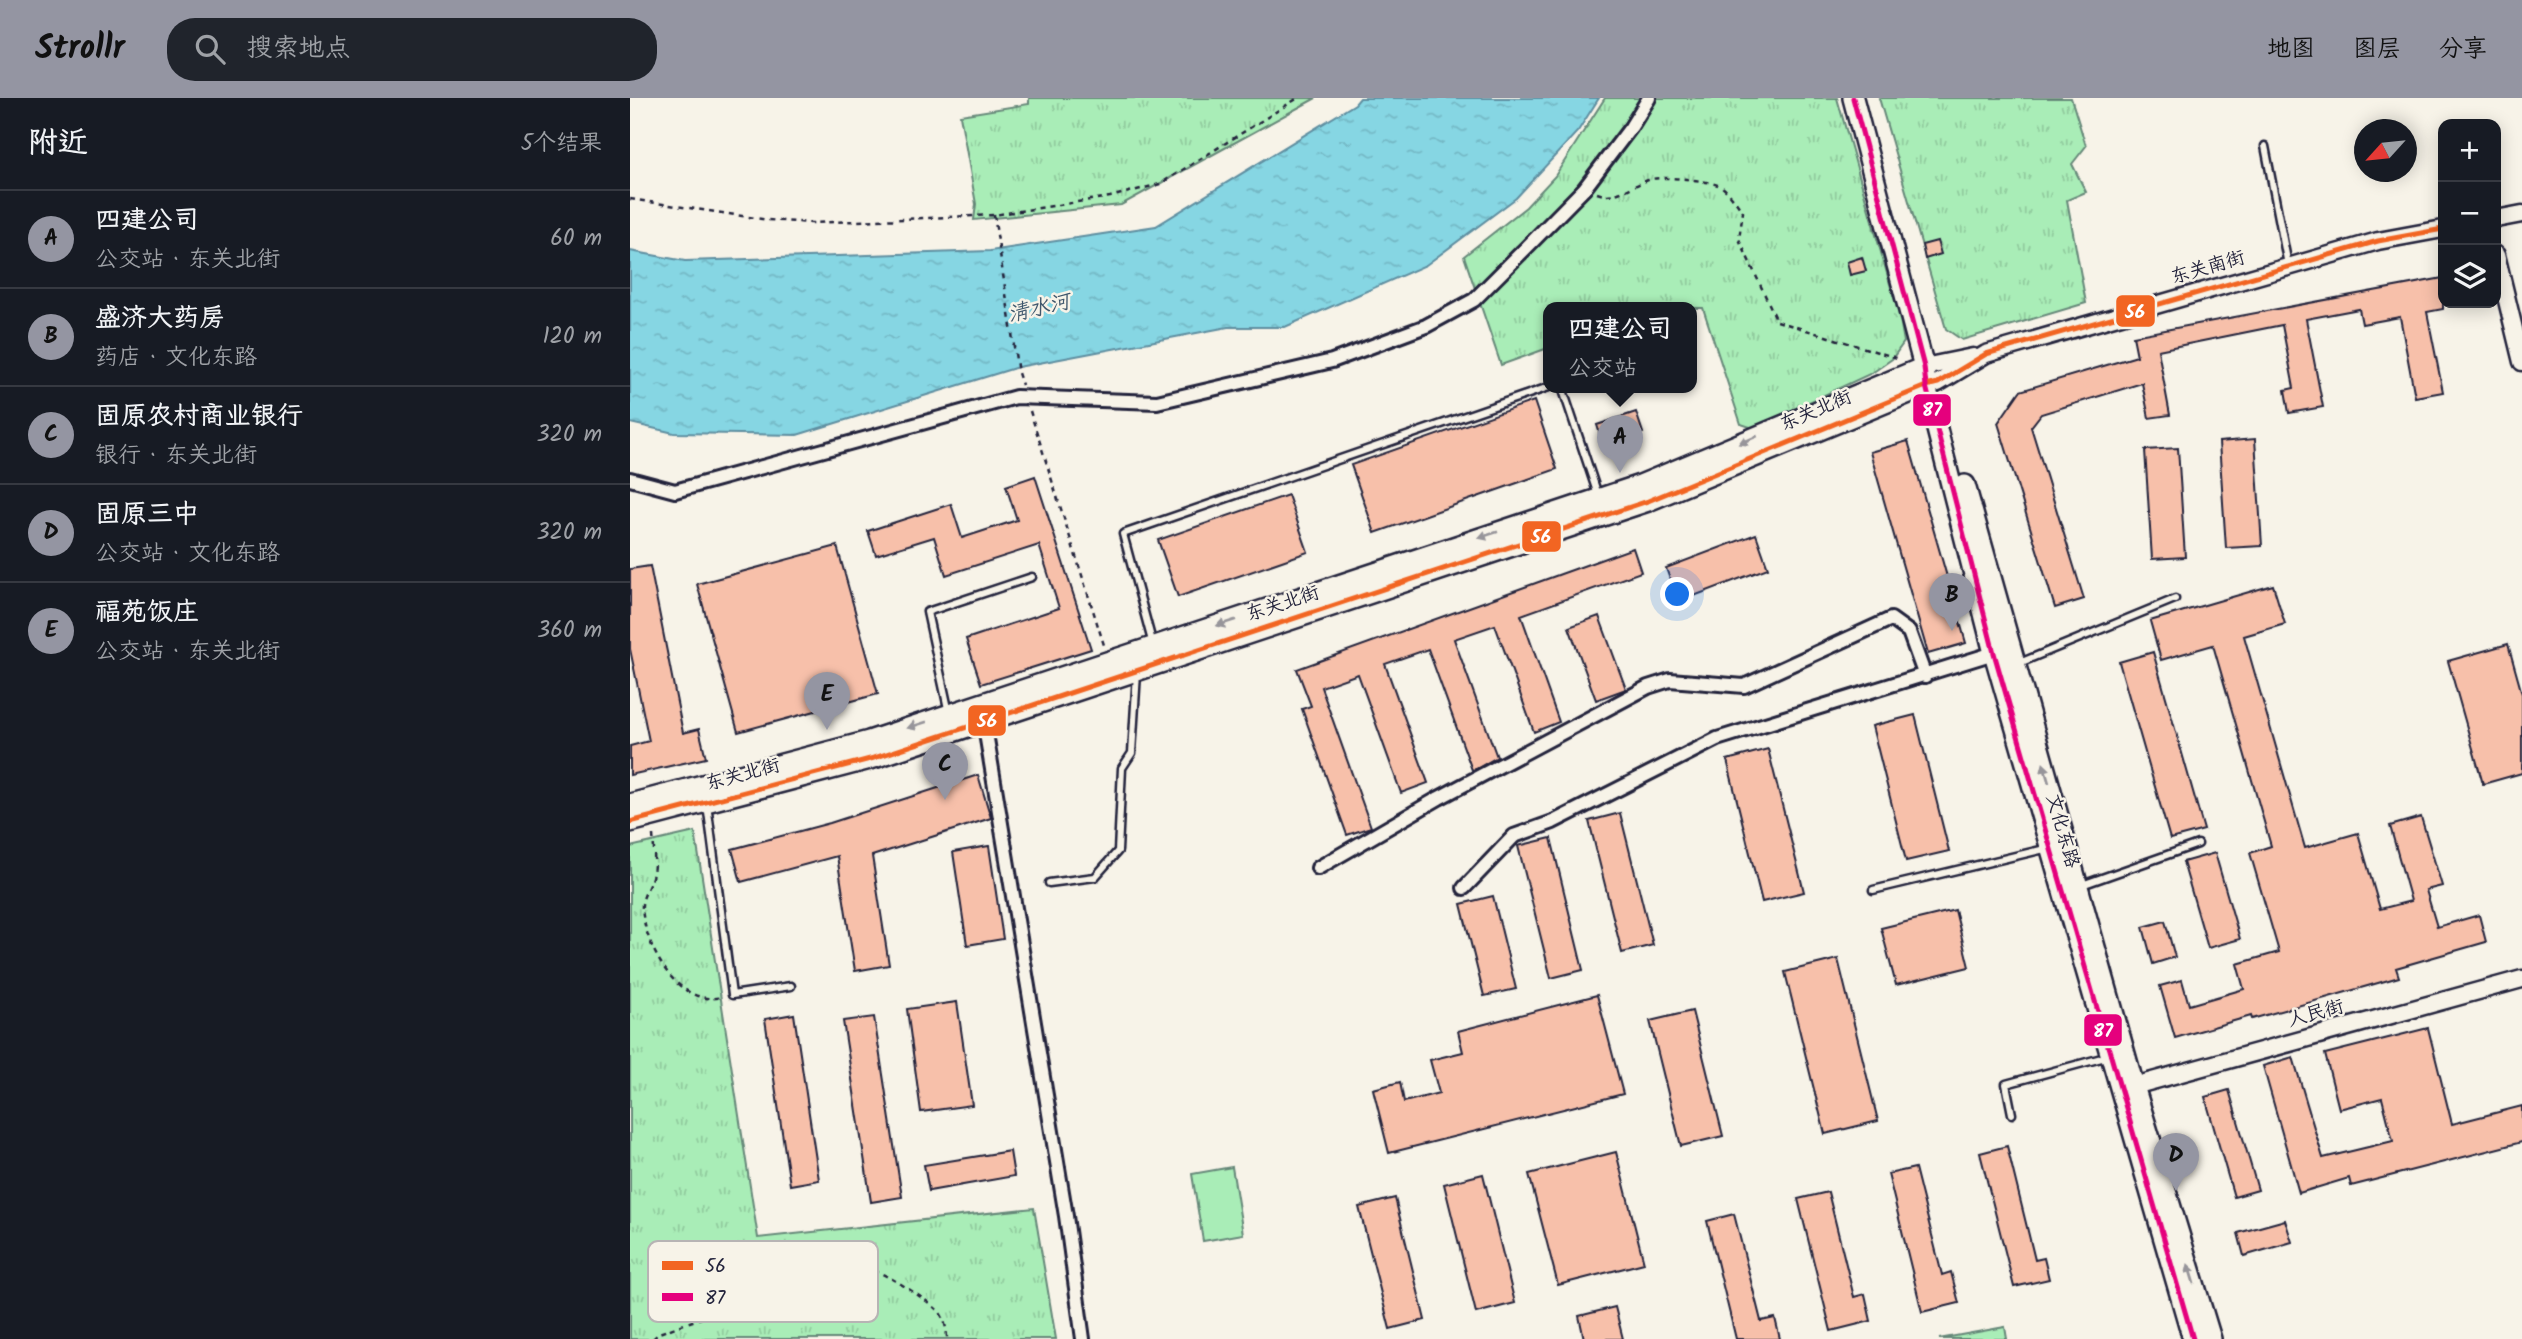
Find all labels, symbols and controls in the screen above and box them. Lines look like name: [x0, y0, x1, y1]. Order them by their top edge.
search box: [167, 18, 657, 81]
text: Strollr: [35, 23, 125, 76]
text: 搜索地点: [247, 28, 351, 70]
icon: search: [191, 30, 229, 68]
text: 地图: [2267, 30, 2315, 69]
text: 图层: [2353, 30, 2401, 69]
text: 分享: [2439, 30, 2487, 69]
north arrow: [2354, 119, 2417, 182]
map controls: [2438, 119, 2501, 308]
button: +: [2438, 119, 2501, 182]
text: 附近: [28, 120, 88, 168]
text: 5个结果: [521, 126, 602, 162]
button: −: [2438, 182, 2501, 245]
text: 四建公司: [95, 200, 199, 242]
text: A: [44, 221, 58, 257]
text: 60 m: [550, 221, 602, 257]
text: 公交站 · 东关北街: [95, 242, 280, 278]
street label: 东关南街: [2167, 243, 2249, 293]
button: layers: [2438, 245, 2501, 308]
water label: 清水河: [1005, 285, 1076, 332]
line badge: 56: [2115, 294, 2156, 328]
text: 盛济大药房: [95, 298, 225, 340]
text: 56: [2124, 298, 2145, 328]
popup: [1543, 302, 1697, 393]
text: 四建公司: [1568, 309, 1672, 351]
text: B: [44, 319, 58, 355]
text: 120 m: [542, 319, 602, 355]
text: 药店 · 文化东路: [95, 340, 257, 376]
text: 公交站: [1568, 351, 1637, 387]
street label: 东关北街: [1775, 382, 1857, 440]
line badge: 87: [1912, 393, 1952, 427]
text: 固原农村商业银行: [95, 396, 303, 438]
text: 87: [1922, 396, 1943, 426]
pin: A: [1597, 415, 1643, 473]
text: C: [44, 417, 58, 453]
text: 320 m: [536, 417, 602, 453]
one-way arrow: [1737, 434, 1758, 445]
text: 银行 · 东关北街: [95, 438, 257, 474]
text: 固原三中: [95, 494, 199, 536]
text: D: [43, 515, 59, 551]
text: 320 m: [536, 515, 602, 551]
line badge: 56: [1521, 520, 1562, 553]
text: 56: [1530, 523, 1551, 553]
one-way arrow: [1478, 530, 1499, 541]
text: 公交站 · 文化东路: [95, 536, 280, 572]
pin: B: [1929, 573, 1975, 631]
your location: [1660, 577, 1694, 611]
street label: 东关北街: [1242, 578, 1324, 630]
text: 福苑饭庄: [95, 592, 199, 634]
text: E: [45, 613, 57, 649]
text: 360 m: [537, 613, 602, 649]
one-way arrow: [1215, 618, 1236, 628]
text: 公交站 · 东关北街: [95, 634, 280, 670]
pin: E: [804, 672, 850, 730]
line badge: 56: [967, 704, 1007, 737]
text: 56: [976, 707, 997, 737]
one-way arrow: [907, 721, 928, 731]
pin: C: [922, 742, 968, 800]
street label: 东关北街: [702, 751, 784, 799]
one-way arrow: [2040, 762, 2050, 783]
street label: 文化东路: [2037, 790, 2087, 872]
street label: 人民街: [2285, 992, 2347, 1036]
line badge: 87: [2083, 1013, 2123, 1047]
text: 87: [2093, 1017, 2114, 1047]
pin: D: [2153, 1133, 2199, 1191]
legend: [648, 1241, 878, 1322]
text: 56: [705, 1252, 726, 1282]
one-way arrow: [2185, 1263, 2195, 1284]
text: 87: [705, 1284, 726, 1314]

